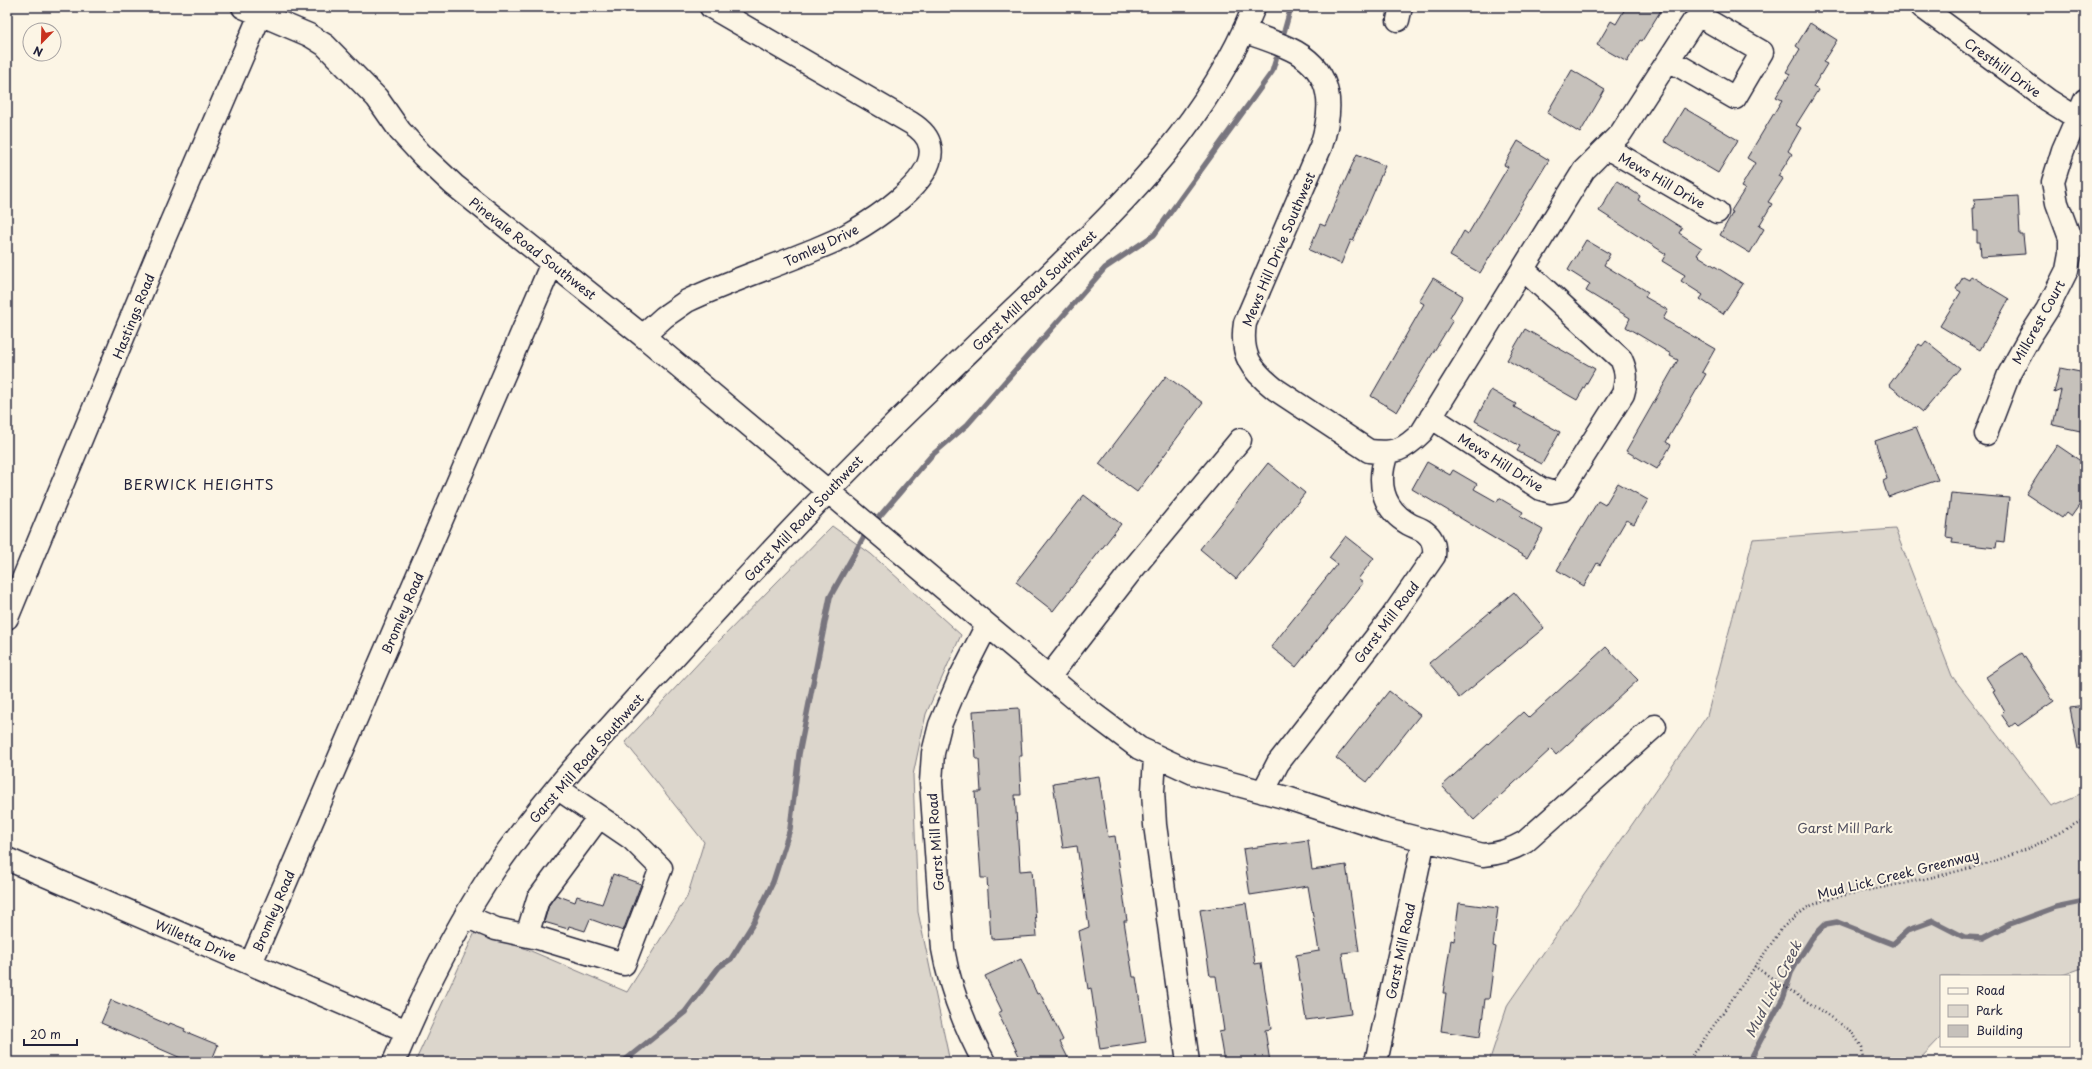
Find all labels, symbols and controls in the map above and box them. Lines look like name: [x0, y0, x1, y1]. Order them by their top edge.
north arrow: [22, 22, 62, 62]
street label: Cresthill Drive: [1961, 33, 2045, 101]
text: N: [30, 42, 45, 61]
street label: Mews Hill Drive: [1615, 147, 1709, 213]
street label: Mews Hill Drive Southwest: [1237, 169, 1319, 329]
street label: Pinevale Road Southwest: [466, 192, 600, 304]
street label: Tomley Drive: [780, 219, 862, 271]
street label: Garst Mill Road Southwest: [968, 225, 1100, 355]
street label: Hastings Road: [107, 271, 159, 361]
street label: Millcrest Court: [2007, 276, 2069, 368]
street label: Mews Hill Drive: [1455, 428, 1547, 496]
street label: Garst Mill Road Southwest: [739, 451, 867, 585]
district label: BERWICK HEIGHTS: [124, 474, 274, 495]
street label: Bromley Road: [376, 569, 428, 657]
street label: Garst Mill Road: [1349, 577, 1423, 667]
street label: Garst Mill Road Southwest: [524, 689, 648, 827]
street label: Garst Mill Road: [922, 793, 948, 891]
park label: Garst Mill Park: [1797, 818, 1893, 837]
street label: Mud Lick Creek Greenway: [1815, 845, 1981, 903]
street label: Bromley Road: [247, 867, 299, 955]
street label: Garst Mill Road: [1381, 901, 1419, 1001]
street label: Willetta Drive: [152, 914, 240, 966]
water label: Mud Lick Creek: [1740, 936, 1807, 1041]
legend: [1940, 975, 2070, 1047]
text: Road: [1976, 981, 2005, 999]
text: Park: [1976, 1001, 2003, 1019]
scale bar: [24, 1021, 77, 1047]
text: Building: [1976, 1021, 2023, 1039]
text: 20 m: [30, 1025, 61, 1043]

